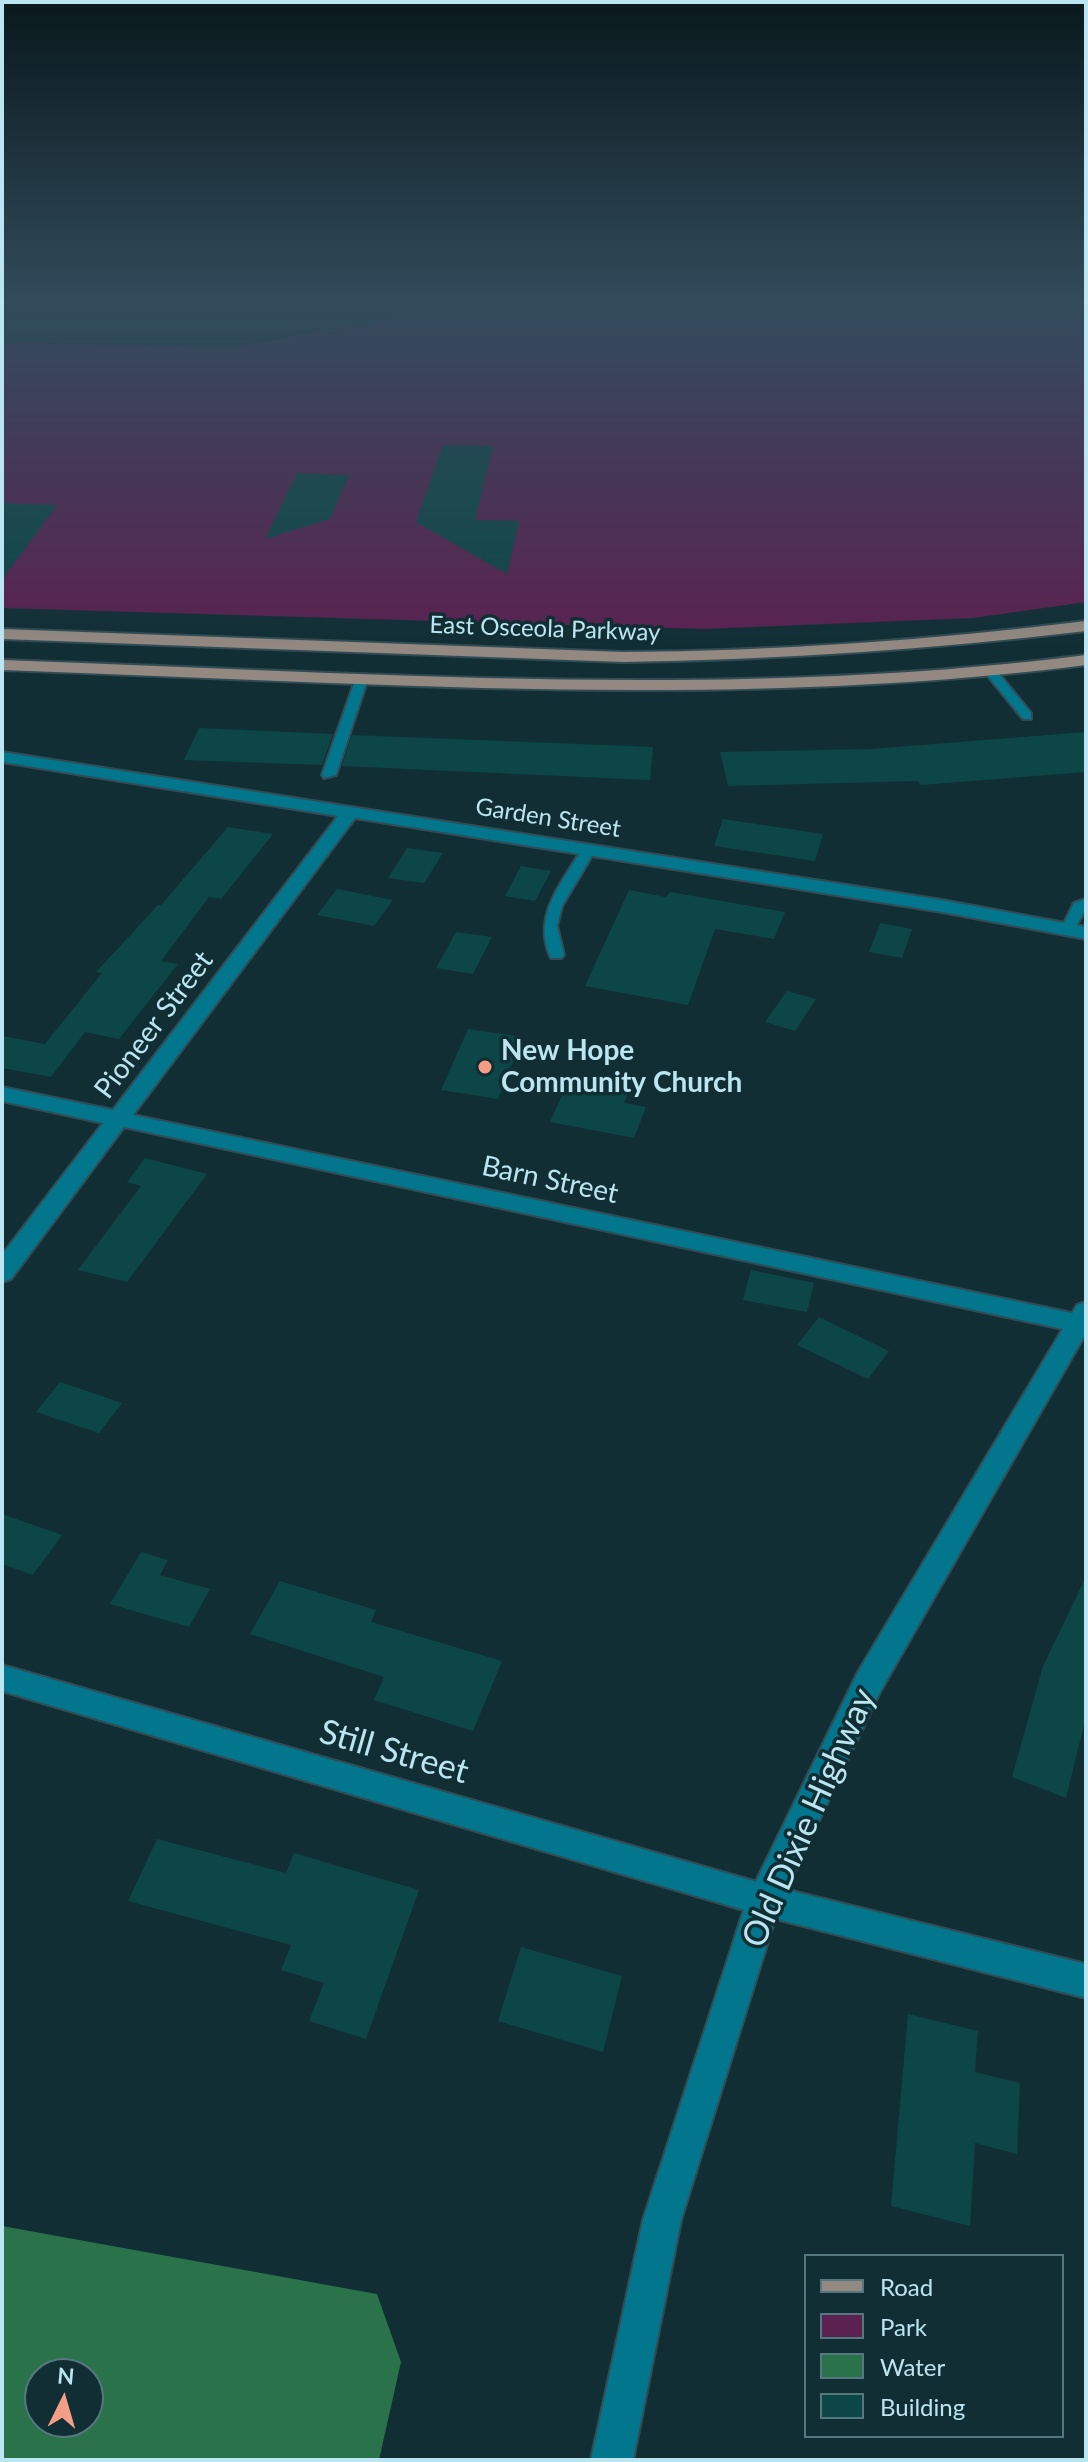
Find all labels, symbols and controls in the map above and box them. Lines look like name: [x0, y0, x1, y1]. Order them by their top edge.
street label: East Osceola Parkway: [429, 611, 661, 647]
street label: Garden Street: [473, 792, 623, 844]
street label: Pioneer Street: [88, 945, 220, 1105]
place label: New Hope Community Church: [501, 1034, 742, 1100]
marker: New Hope Community Church: [476, 1058, 494, 1076]
street label: Barn Street: [479, 1149, 621, 1211]
street label: Old Dixie Highway: [734, 1682, 884, 1954]
street label: Still Street: [315, 1711, 473, 1793]
legend: [804, 2254, 1064, 2438]
text: Road: [880, 2272, 933, 2301]
text: Park: [880, 2312, 927, 2341]
text: Water: [880, 2352, 945, 2381]
north arrow: [24, 2358, 104, 2438]
text: N: [56, 2361, 76, 2390]
text: Building: [880, 2392, 965, 2421]

